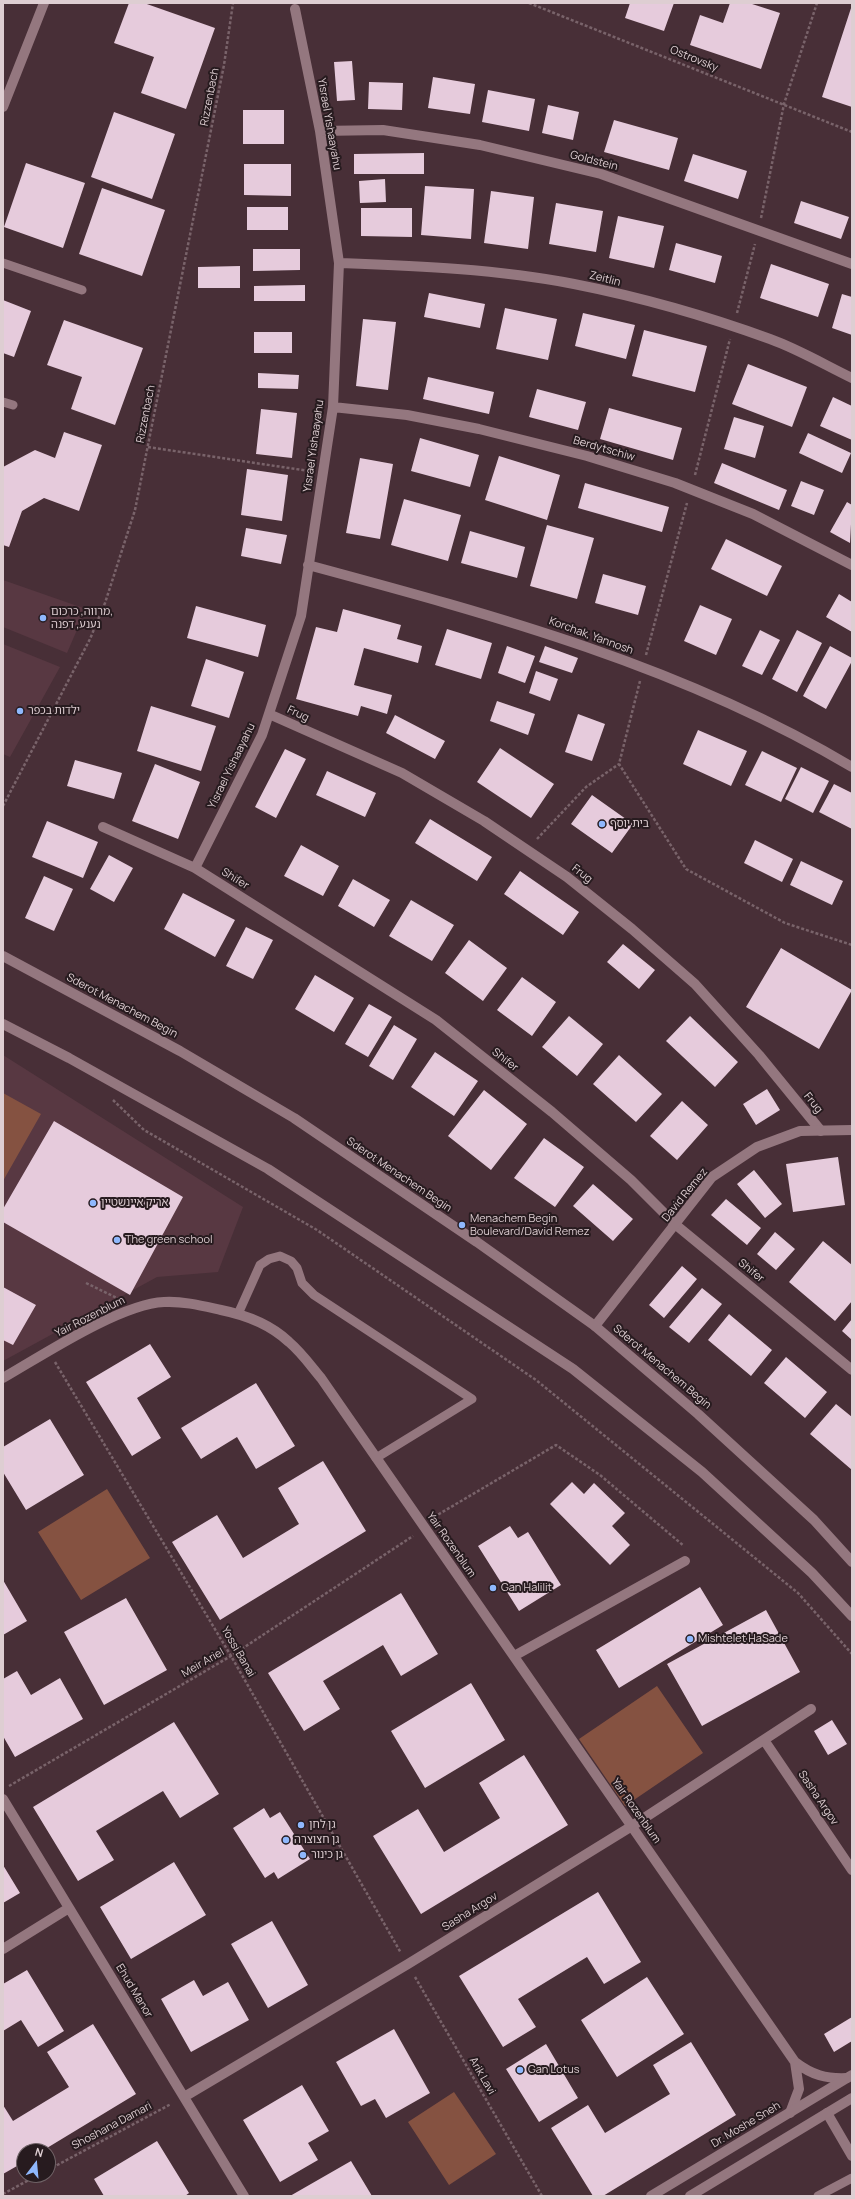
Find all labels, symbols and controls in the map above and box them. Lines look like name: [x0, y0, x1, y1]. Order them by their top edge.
street label: Ostrovsky: [668, 43, 720, 75]
street label: Rizzenbach: [198, 67, 222, 127]
street label: Yisrael Yishaayahu: [314, 77, 344, 171]
street label: Goldstein: [569, 148, 619, 174]
street label: Zeitlin: [588, 269, 622, 289]
street label: Rizzenbach: [134, 384, 158, 444]
street label: Yisrael Yishaayahu: [301, 399, 327, 493]
street label: Berdytschiw: [572, 434, 636, 464]
place label: מרווה, כרכום, נענע, דפנה: [51, 605, 113, 631]
marker: מרווה, כרכום, נענע, דפנה: [38, 613, 48, 623]
street label: Korchak, Yannosh: [547, 615, 635, 657]
street label: Frug: [285, 703, 311, 725]
place label: ילדות בכפר: [28, 704, 80, 718]
marker: ילדות בכפר: [15, 706, 25, 716]
street label: Yisrael Yishaayahu: [206, 721, 258, 811]
place label: בית יוסף: [610, 817, 649, 831]
marker: בית יוסף: [597, 819, 607, 829]
street label: Frug: [569, 862, 595, 886]
street label: Shifer: [219, 865, 251, 893]
street label: Sderot Menachem Begin: [64, 971, 180, 1041]
street label: Shifer: [489, 1046, 521, 1074]
street label: Frug: [801, 1090, 825, 1116]
street label: Sderot Menachem Begin: [344, 1135, 454, 1215]
street label: David Remez: [659, 1166, 711, 1224]
place label: אריק איינשטיין: [101, 1196, 169, 1210]
marker: אריק איינשטיין: [88, 1198, 98, 1208]
place label: Menachem Begin Boulevard/David Remez: [470, 1212, 589, 1238]
marker: Menachem Begin Boulevard/David Remez: [457, 1220, 467, 1230]
place label: The green school: [125, 1233, 212, 1247]
marker: The green school: [112, 1235, 122, 1245]
street label: Shifer: [735, 1256, 767, 1286]
street label: Yair Rozenblum: [53, 1294, 127, 1340]
street label: Sderot Menachem Begin: [610, 1322, 714, 1412]
street label: Yair Rozenblum: [424, 1510, 478, 1580]
place label: Gan Halilit: [501, 1581, 552, 1595]
marker: Gan Halilit: [488, 1583, 498, 1593]
street label: Yossi Banai: [218, 1624, 258, 1680]
place label: Mishtelet HaSade: [698, 1632, 788, 1646]
marker: Mishtelet HaSade: [685, 1634, 695, 1644]
street label: Meir Ariel: [179, 1646, 227, 1680]
street label: Sasha Argov: [795, 1768, 841, 1828]
street label: Yair Rozenblum: [609, 1776, 663, 1846]
place label: גן לחן: [309, 1818, 336, 1832]
marker: גן לחן: [296, 1820, 306, 1830]
place label: גן חצוצרה: [294, 1833, 339, 1847]
marker: גן חצוצרה: [281, 1835, 291, 1845]
place label: גן כינור: [311, 1848, 343, 1862]
marker: גן כינור: [298, 1850, 308, 1860]
street label: Sasha Argov: [440, 1890, 500, 1934]
street label: Ehud Manor: [113, 1962, 155, 2020]
street label: Arik Lavi: [466, 2055, 498, 2097]
place label: Gan Lotus: [528, 2063, 579, 2077]
marker: Gan Lotus: [515, 2065, 525, 2075]
street label: Shoshana Damari: [70, 2099, 154, 2153]
street label: Dr. Moshe Sneh: [709, 2099, 783, 2151]
north arrow: [16, 2143, 56, 2183]
text: N: [33, 2144, 45, 2160]

